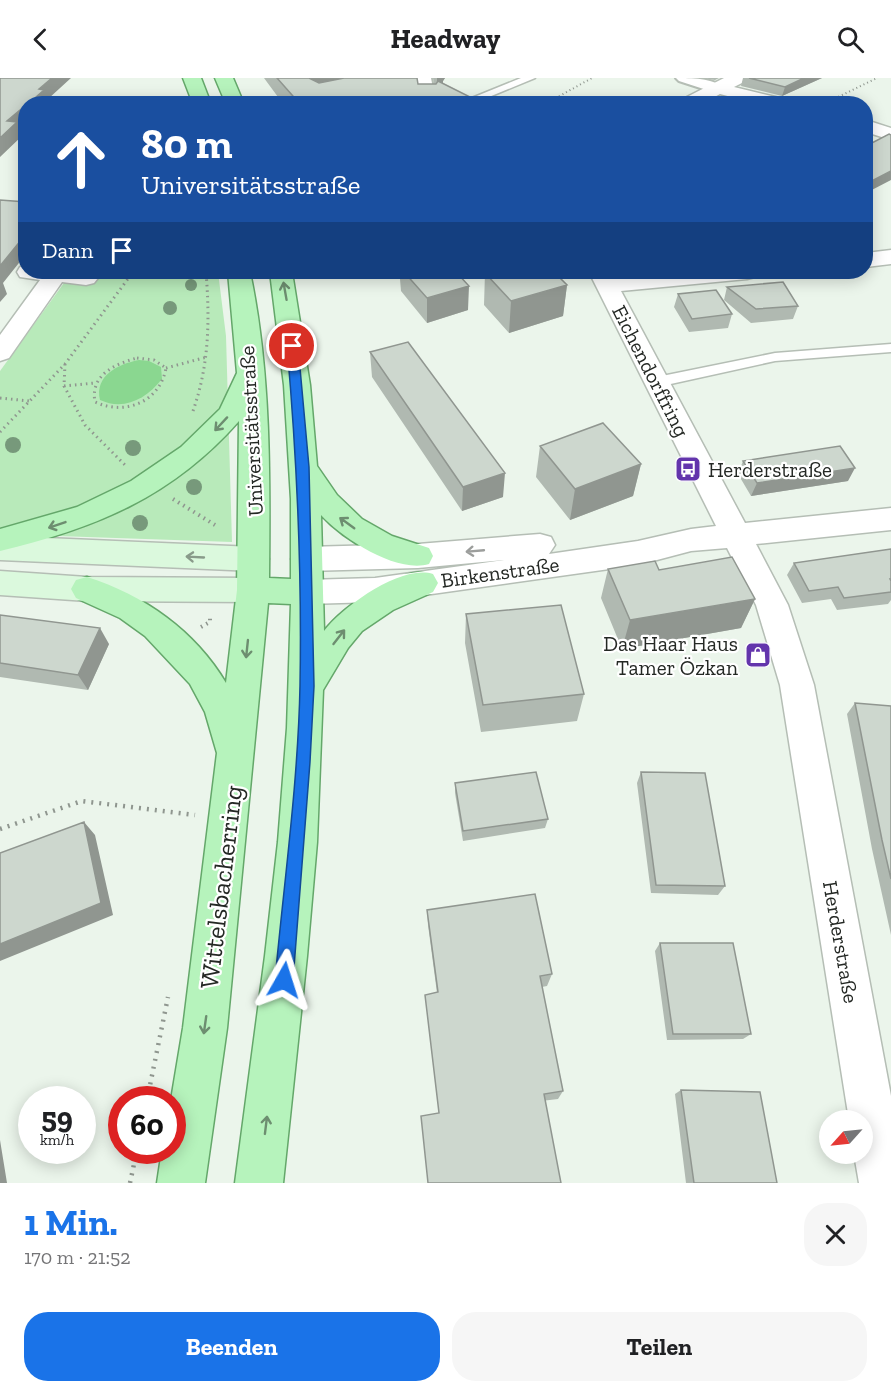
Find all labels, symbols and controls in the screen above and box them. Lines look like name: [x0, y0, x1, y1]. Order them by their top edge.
icon: back: [24, 23, 57, 56]
text: Headway: [391, 23, 500, 55]
icon: search: [834, 23, 867, 56]
text: 80 m: [141, 118, 232, 169]
icon: ahead: [42, 120, 120, 198]
text: Universitätsstraße: [141, 169, 361, 201]
icon: arrive: [105, 234, 138, 267]
text: Dann: [42, 237, 93, 264]
one-way arrow: [279, 282, 290, 302]
street label: Eichendorffring: [607, 301, 695, 441]
pin: [266, 320, 317, 371]
icon: arrive: [275, 329, 308, 362]
street label: Universitätsstraße: [234, 345, 268, 517]
one-way arrow: [214, 416, 228, 431]
bus stop icon: Herderstraße: [673, 454, 703, 484]
place label: Herderstraße: [708, 457, 832, 482]
one-way arrow: [340, 517, 356, 529]
one-way arrow: [48, 520, 67, 531]
one-way arrow: [465, 546, 485, 557]
street label: Birkenstraße: [439, 551, 561, 593]
one-way arrow: [186, 552, 206, 563]
one-way arrow: [333, 630, 345, 646]
place label: Das Haar Haus Tamer Özkan: [603, 631, 738, 680]
one-way arrow: [241, 638, 252, 658]
shop icon: Das Haar Haus Tamer Özkan: [743, 640, 773, 670]
street label: Wittelsbacherring: [193, 784, 249, 990]
street label: Herderstraße: [818, 879, 864, 1005]
position arrow: [252, 948, 316, 1012]
one-way arrow: [200, 1014, 211, 1034]
speed limit sign: 60: [108, 1086, 186, 1164]
text: 59: [41, 1100, 73, 1136]
north arrow: [819, 1110, 873, 1164]
map controls: [819, 1110, 873, 1164]
one-way arrow: [261, 1116, 272, 1135]
text: km/h: [40, 1131, 74, 1149]
text: 1 Min.: [24, 1201, 118, 1244]
button: close: [804, 1203, 867, 1266]
text: 170 m · 21:52: [24, 1245, 131, 1269]
button: Beenden: [24, 1312, 440, 1381]
button: Teilen: [452, 1312, 867, 1381]

